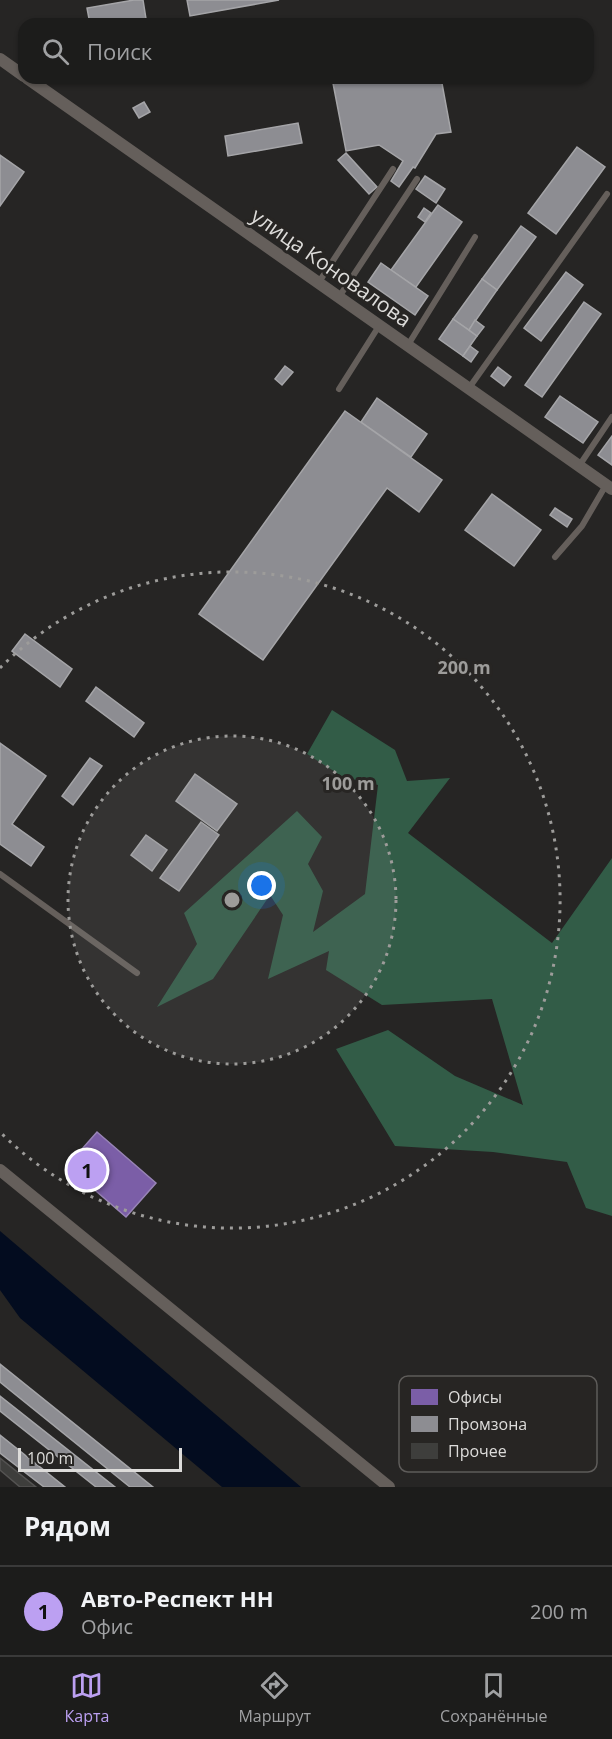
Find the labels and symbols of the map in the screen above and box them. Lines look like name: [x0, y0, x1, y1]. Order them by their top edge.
street label: улица Коновалова: [246, 201, 417, 333]
text: 200 m: [437, 655, 491, 679]
text: 100 m: [321, 771, 375, 795]
your location: [247, 871, 276, 900]
centre of rings: [222, 890, 242, 910]
pin: 1: [68, 1148, 106, 1192]
legend: [399, 1376, 597, 1472]
text: Офисы: [448, 1386, 502, 1408]
text: Промзона: [448, 1413, 527, 1435]
text: Прочее: [448, 1440, 507, 1462]
scale bar: [18, 1445, 182, 1472]

